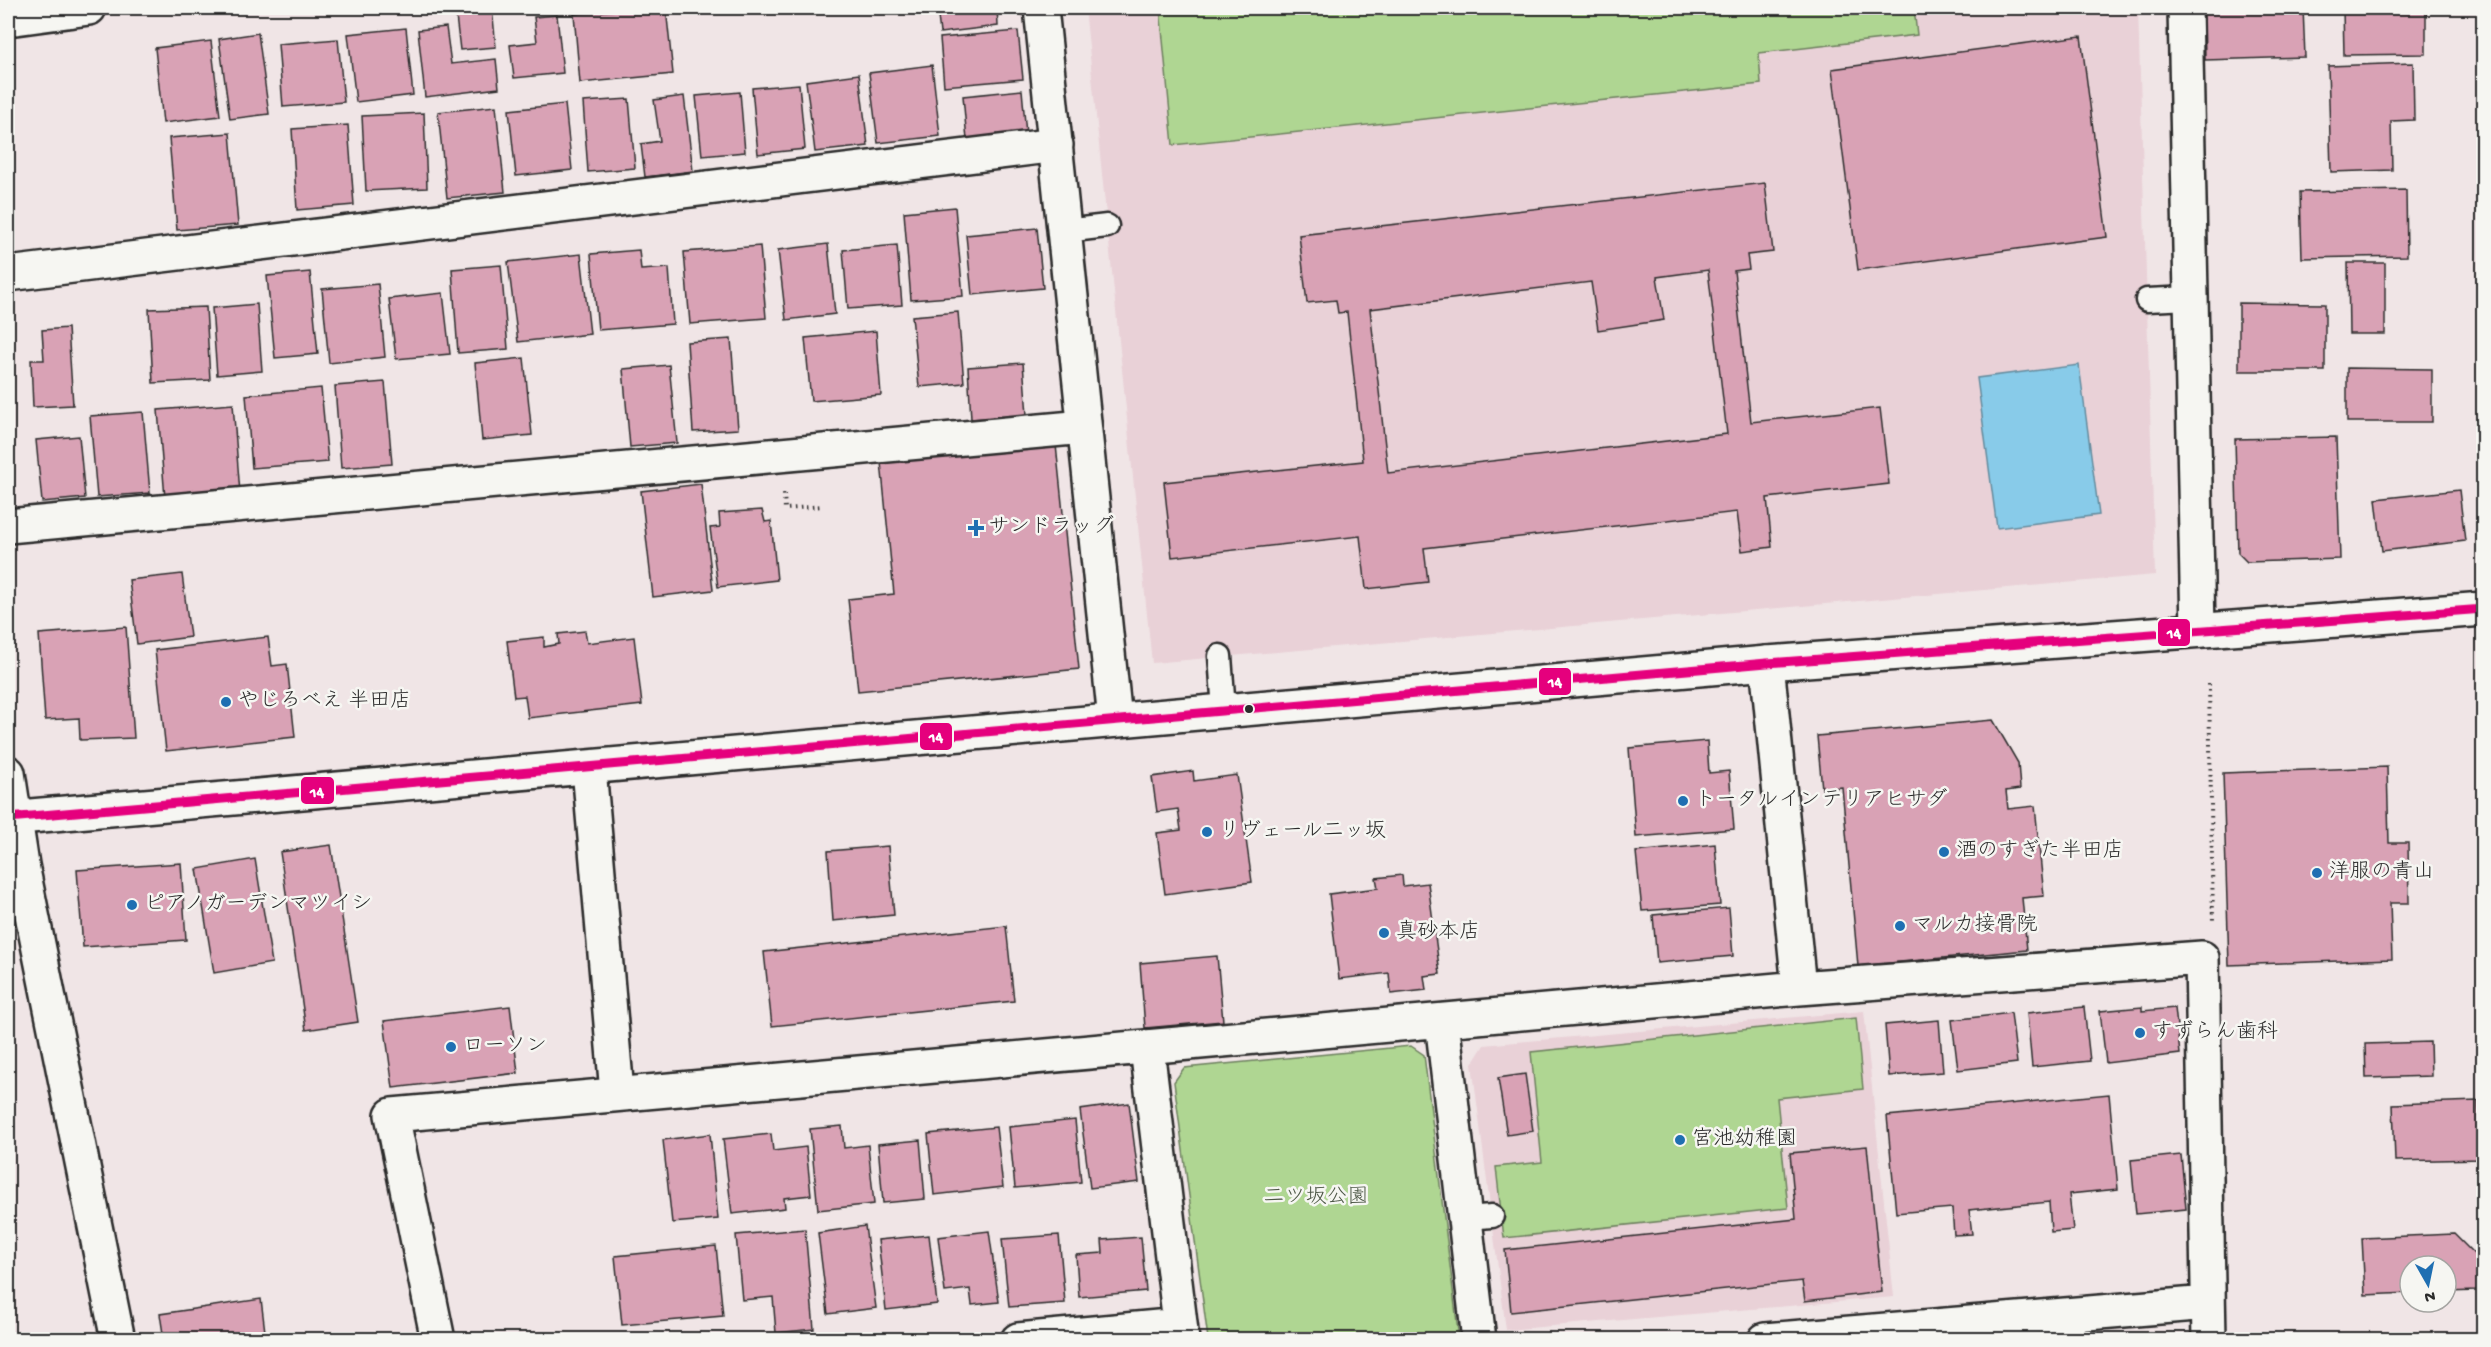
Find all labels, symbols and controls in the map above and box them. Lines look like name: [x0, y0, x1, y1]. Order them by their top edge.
place label: サンドラッグ: [988, 515, 1114, 541]
marker: サンドラッグ: [969, 521, 983, 535]
line badge: 14: [2157, 618, 2191, 647]
text: 14: [2166, 626, 2181, 645]
line badge: 14: [1538, 667, 1572, 696]
text: 14: [1547, 675, 1562, 694]
place label: やじろべえ 半田店: [238, 688, 411, 715]
marker: やじろべえ 半田店: [219, 695, 233, 709]
unlabelled marker: [1243, 703, 1255, 715]
line badge: 14: [919, 722, 953, 751]
text: 14: [928, 730, 943, 749]
line badge: 14: [300, 776, 335, 805]
text: 14: [309, 785, 324, 804]
place label: トータルインテリアヒサダ: [1695, 788, 1947, 814]
marker: トータルインテリアヒサダ: [1676, 794, 1690, 808]
place label: リヴェール二ッ坂: [1219, 820, 1386, 845]
marker: リヴェール二ッ坂: [1200, 825, 1214, 839]
place label: 酒のすぎた半田店: [1956, 838, 2124, 865]
marker: 酒のすぎた半田店: [1937, 845, 1951, 859]
place label: 洋服の青山: [2329, 860, 2434, 886]
marker: 洋服の青山: [2310, 866, 2324, 880]
place label: ピアノガーデンマツイシ: [144, 892, 372, 918]
marker: ピアノガーデンマツイシ: [125, 898, 139, 912]
place label: マルカ接骨院: [1912, 913, 2038, 939]
place label: 真砂本店: [1396, 919, 1480, 946]
marker: マルカ接骨院: [1893, 919, 1907, 933]
marker: 真砂本店: [1377, 926, 1391, 940]
place label: すずらん歯科: [2152, 1020, 2278, 1046]
marker: すずらん歯科: [2133, 1026, 2147, 1040]
place label: ローソン: [463, 1035, 547, 1060]
marker: ローソン: [444, 1040, 458, 1054]
place label: 宮池幼稚園: [1692, 1127, 1797, 1153]
marker: 宮池幼稚園: [1673, 1133, 1687, 1147]
park label: 二ツ坂公園: [1264, 1186, 1369, 1211]
north arrow: [2398, 1254, 2458, 1314]
text: N: [2423, 1285, 2436, 1306]

